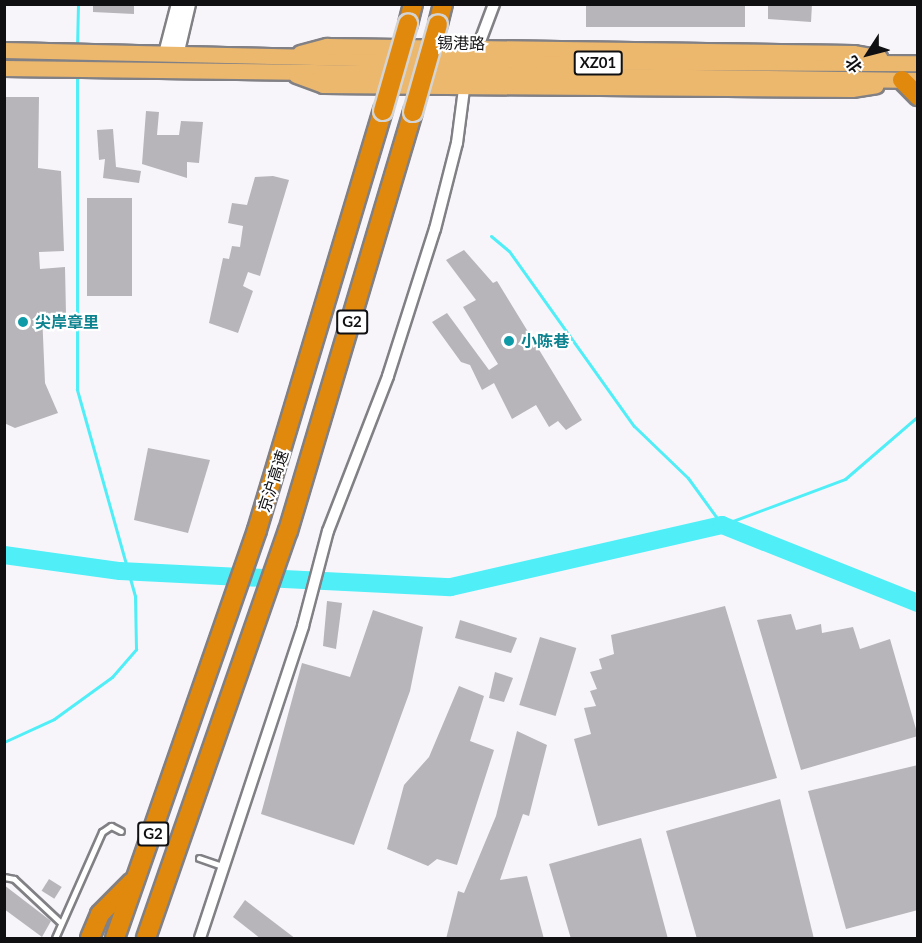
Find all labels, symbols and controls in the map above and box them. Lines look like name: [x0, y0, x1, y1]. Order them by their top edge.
north arrow: [838, 24, 898, 84]
street label: 锡港路: [437, 33, 485, 53]
road number: XZ01: [572, 51, 624, 75]
text: 北: [841, 53, 865, 77]
road number: G2: [336, 310, 368, 334]
place label: 尖岸章里: [35, 312, 99, 332]
marker: 尖岸章里: [16, 315, 30, 329]
place label: 小陈巷: [521, 331, 569, 351]
marker: 小陈巷: [502, 334, 516, 348]
street label: 京沪高速: [254, 448, 292, 514]
road number: G2: [136, 822, 170, 846]

